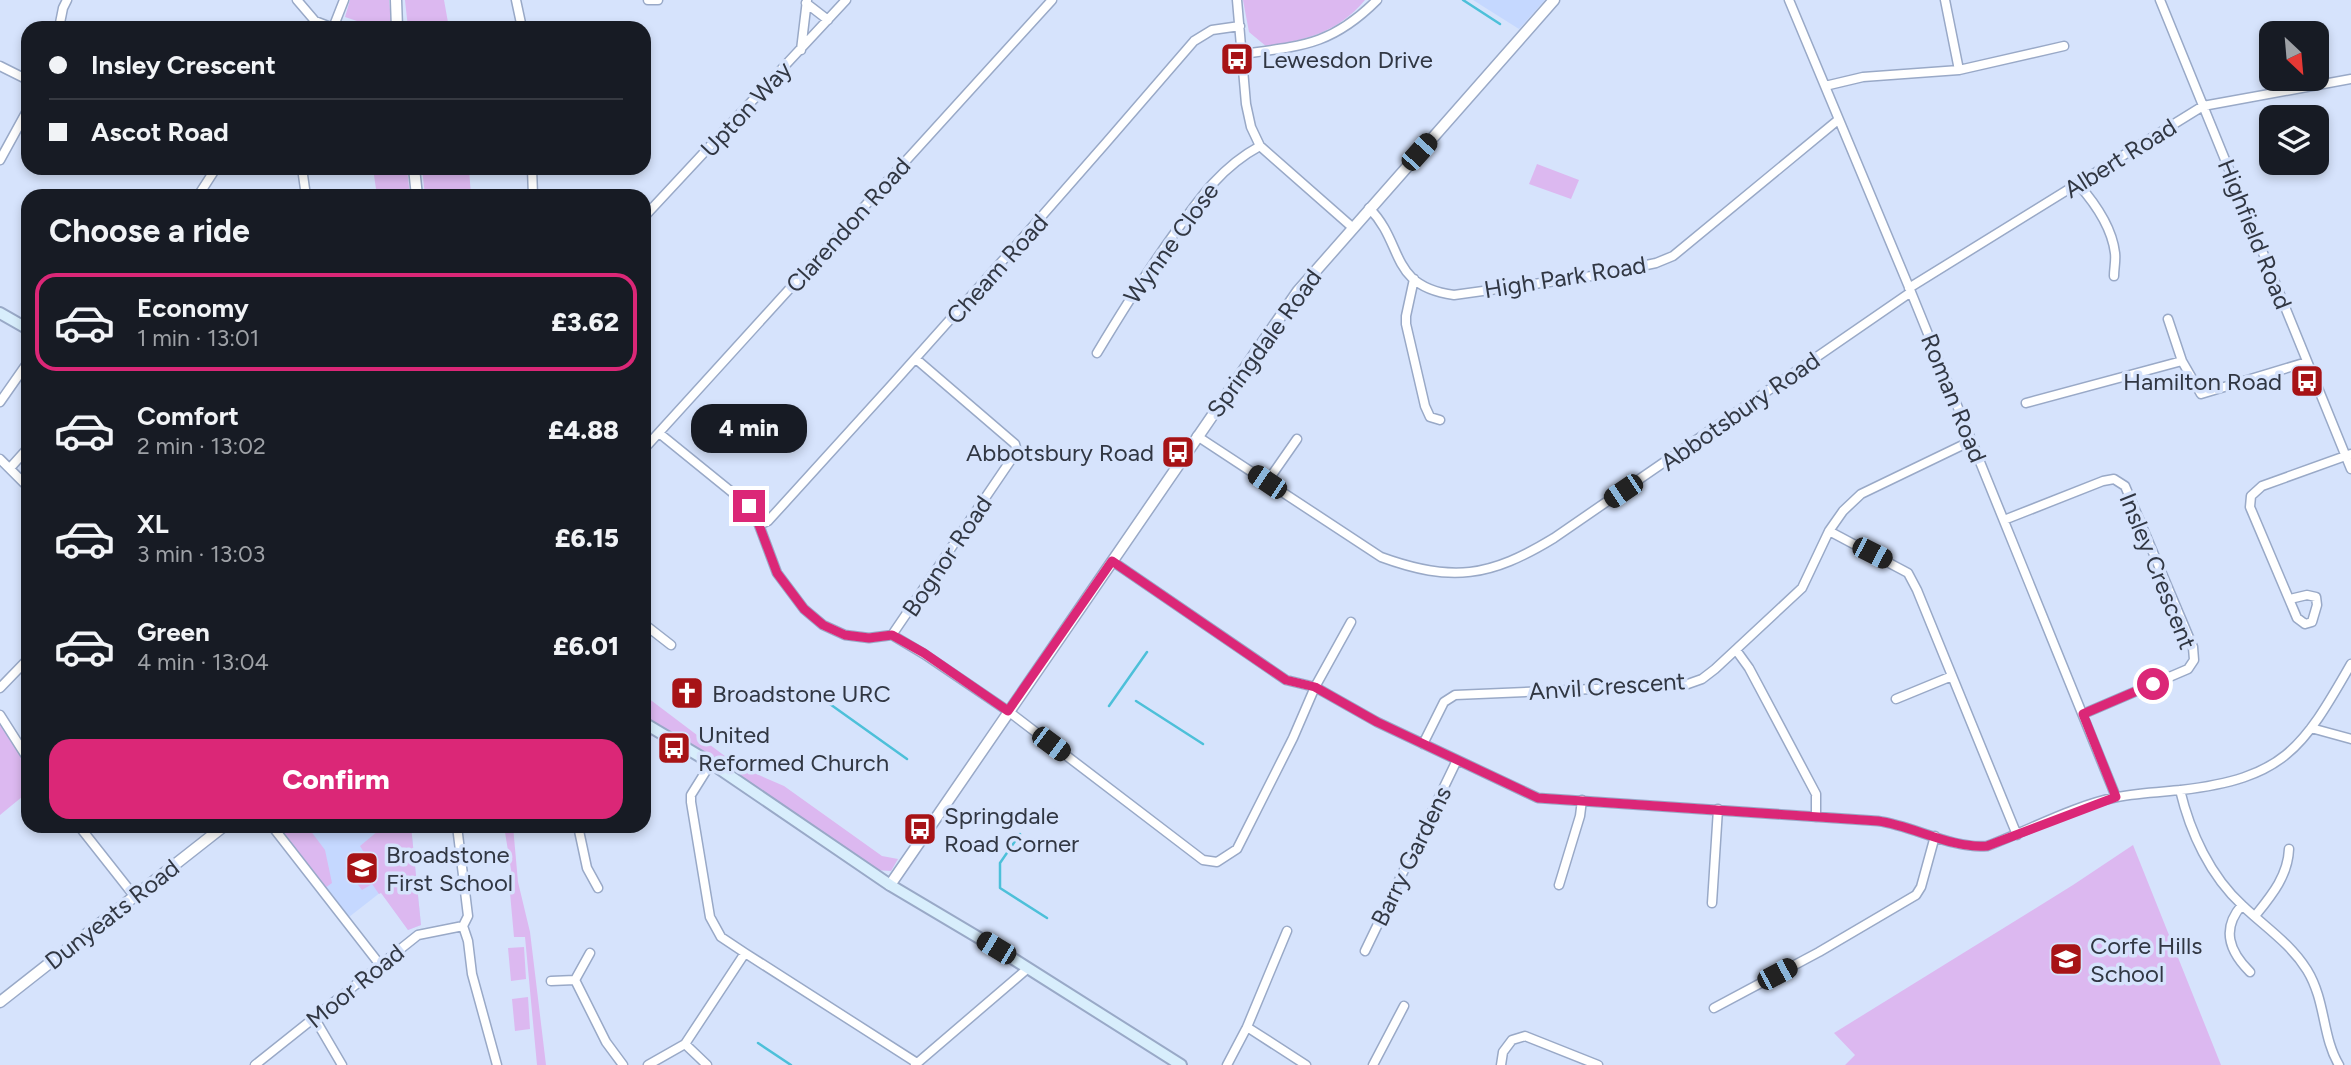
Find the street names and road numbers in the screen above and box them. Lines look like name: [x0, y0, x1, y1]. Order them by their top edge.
street label: Upton Way: [694, 55, 798, 163]
street label: Albert Road: [2058, 112, 2182, 204]
street label: Clarendon Road: [780, 151, 916, 299]
street label: Highfield Road: [2212, 155, 2298, 313]
street label: Wynne Close: [1117, 177, 1225, 309]
street label: Cheam Road: [940, 208, 1054, 330]
street label: High Park Road: [1482, 250, 1648, 304]
street label: Springdale Road: [1201, 263, 1327, 423]
street label: Roman Road: [1915, 329, 1993, 467]
street label: Abbotsbury Road: [1655, 345, 1825, 477]
street label: Insley Crescent: [2113, 489, 2203, 653]
street label: Bognor Road: [896, 490, 998, 622]
street label: Anvil Crescent: [1528, 666, 1686, 706]
street label: Barry Gardens: [1365, 781, 1457, 931]
street label: Dunyeats Road: [39, 853, 185, 975]
street label: Moor Road: [300, 938, 410, 1034]

